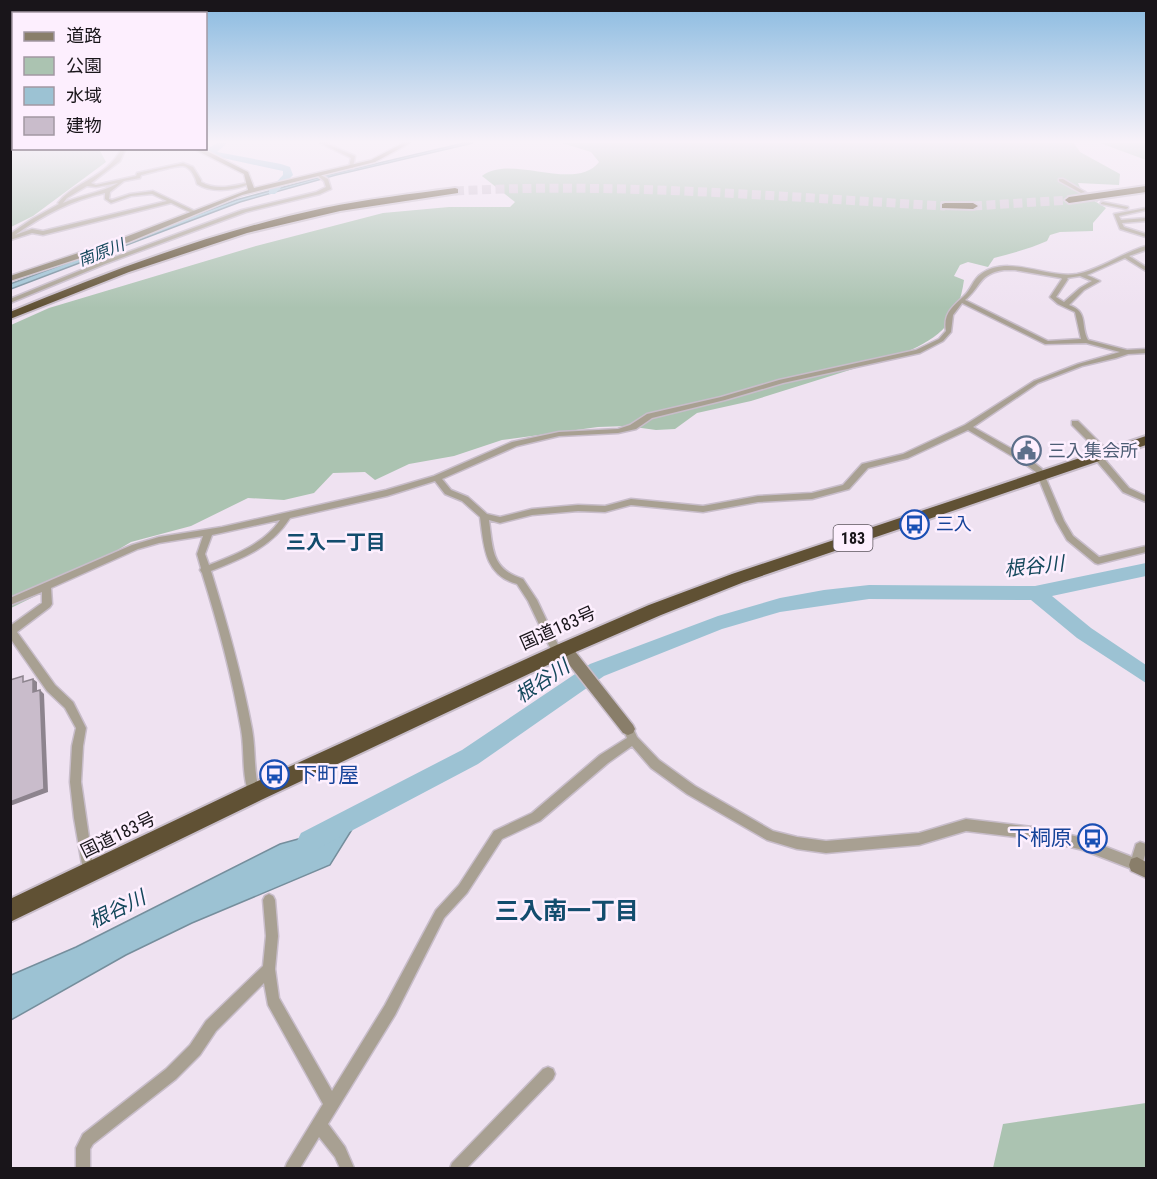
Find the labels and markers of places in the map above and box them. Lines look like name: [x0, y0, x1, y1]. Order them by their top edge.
public building icon: 三入集会所: [1011, 435, 1043, 467]
place label: 三入集会所: [1048, 440, 1138, 461]
bus stop icon: 三入: [899, 508, 931, 540]
place label: 三入: [936, 513, 972, 534]
bus stop icon: 下町屋: [259, 759, 291, 791]
place label: 下町屋: [296, 763, 359, 787]
bus stop icon: 下桐原: [1077, 822, 1109, 854]
place label: 下桐原: [1009, 826, 1072, 850]

